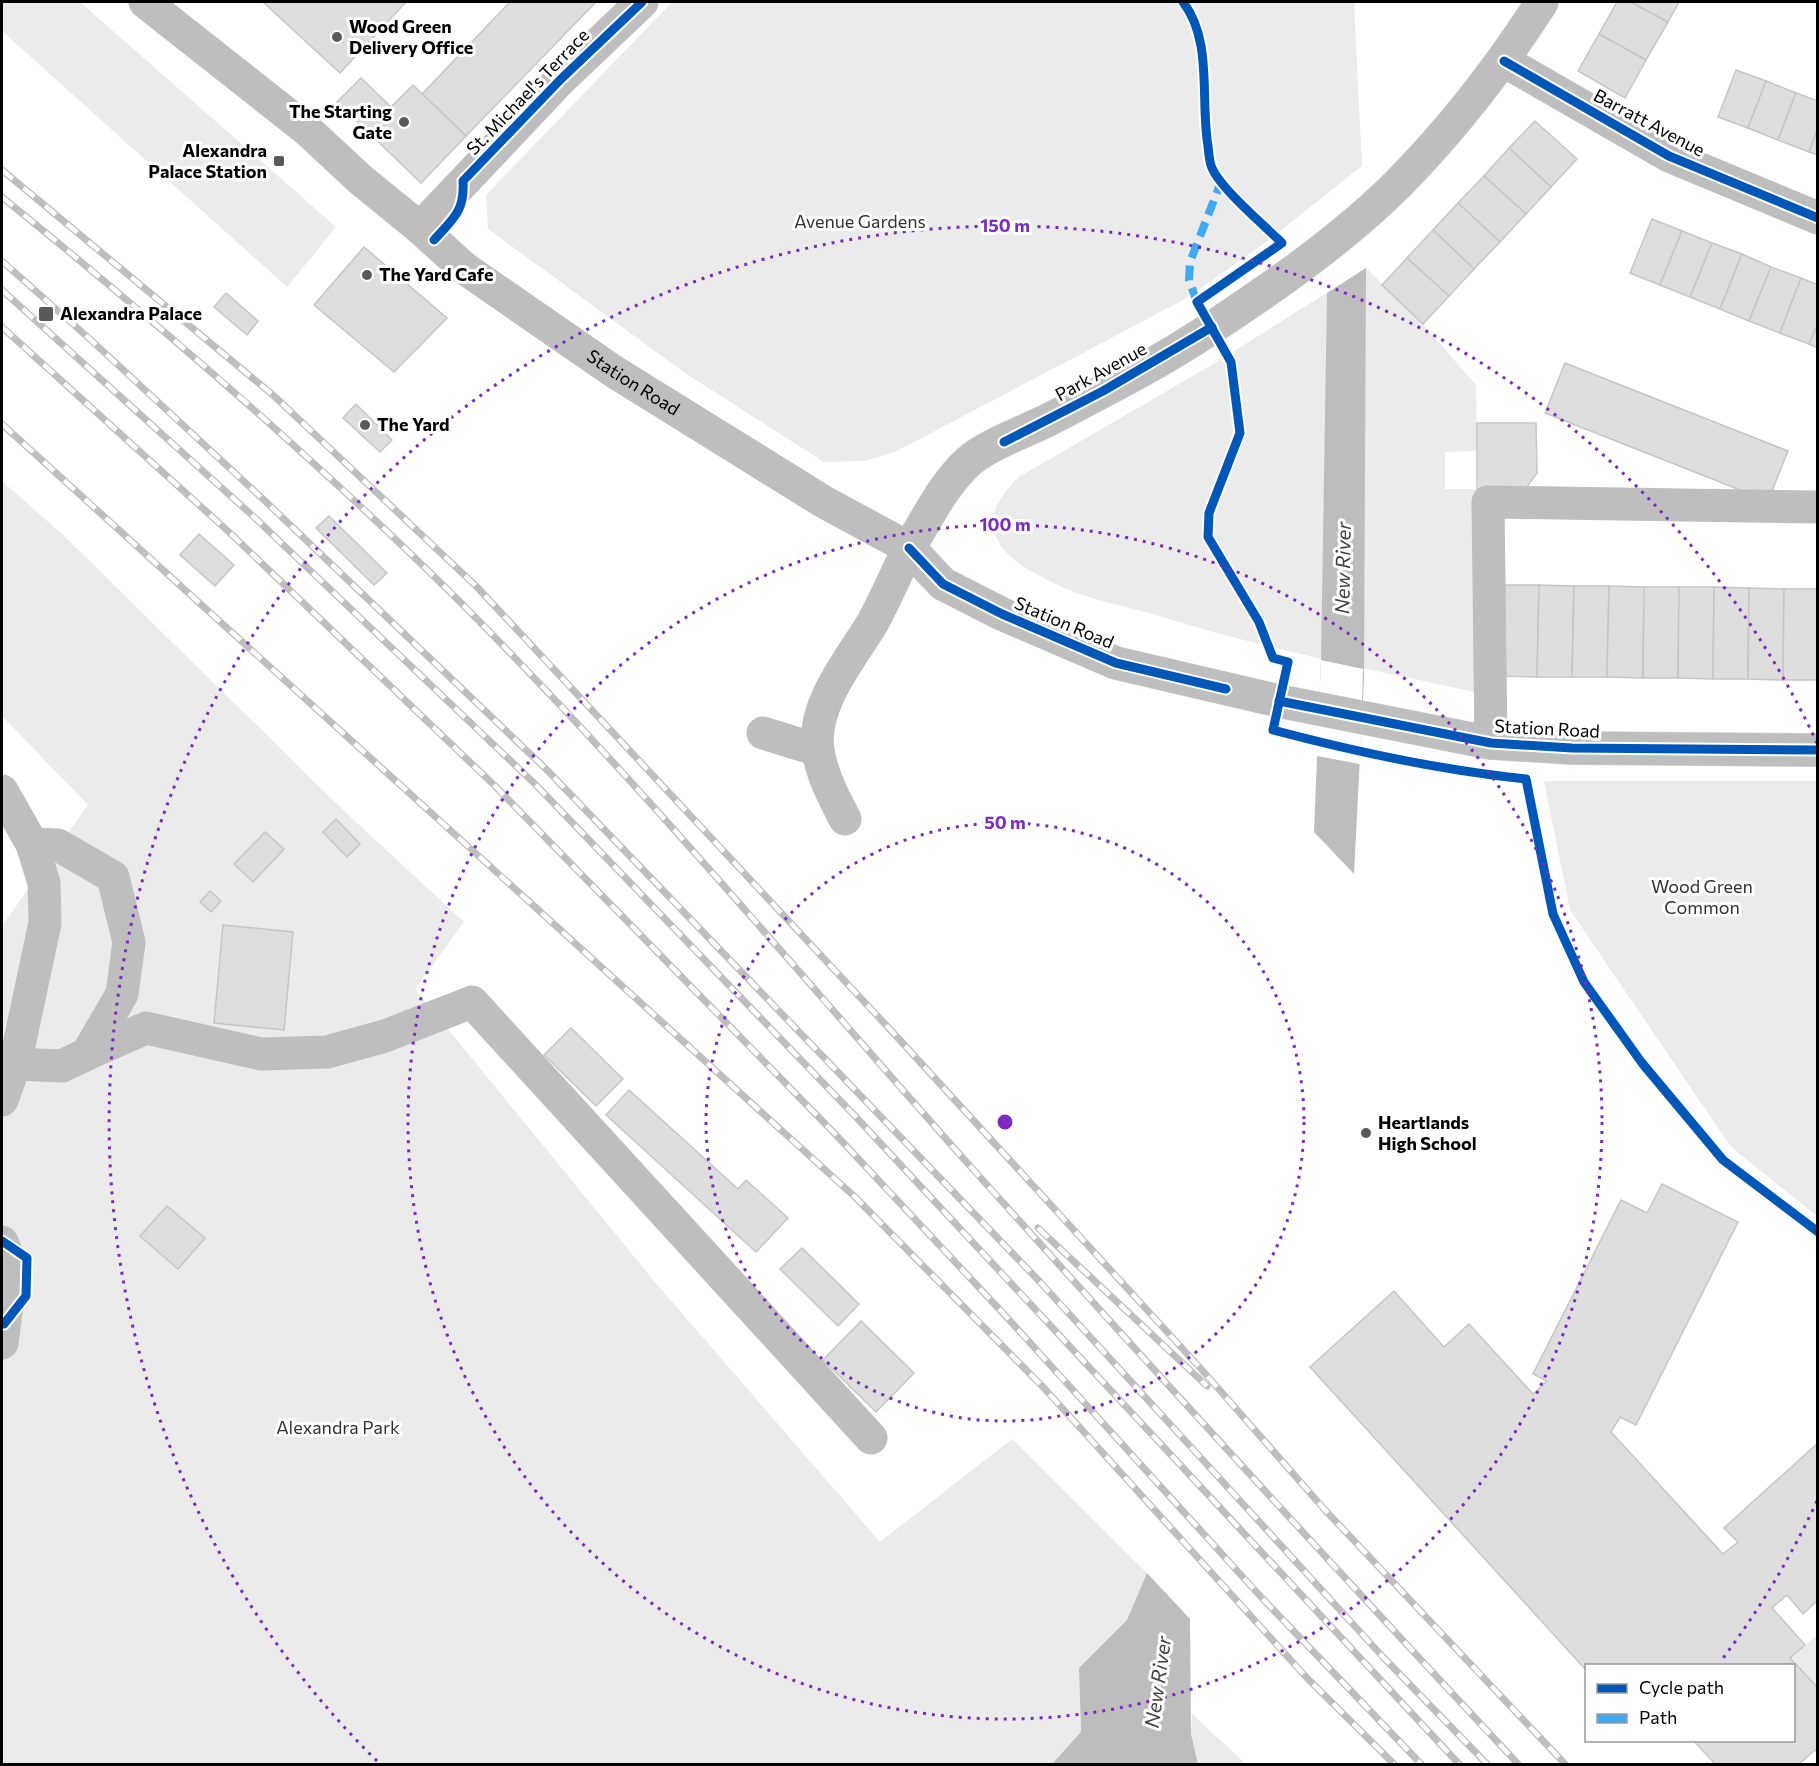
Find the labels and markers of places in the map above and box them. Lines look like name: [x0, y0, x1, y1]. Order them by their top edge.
place label: Wood Green Delivery Office: [349, 15, 473, 58]
marker: Wood Green Delivery Office: [330, 30, 344, 44]
place label: The Starting Gate: [289, 100, 392, 143]
marker: The Starting Gate: [397, 115, 411, 129]
place label: Alexandra Palace Station: [148, 139, 267, 182]
marker: Alexandra Palace Station: [272, 154, 286, 168]
place label: The Yard Cafe: [379, 263, 493, 285]
marker: The Yard Cafe: [360, 268, 374, 282]
place label: Alexandra Palace: [60, 302, 202, 324]
marker: Alexandra Palace: [37, 305, 55, 323]
place label: The Yard: [377, 413, 450, 435]
marker: The Yard: [358, 418, 372, 432]
place label: Heartlands High School: [1378, 1111, 1477, 1154]
centre of rings: [995, 1112, 1015, 1132]
marker: Heartlands High School: [1359, 1126, 1373, 1140]

